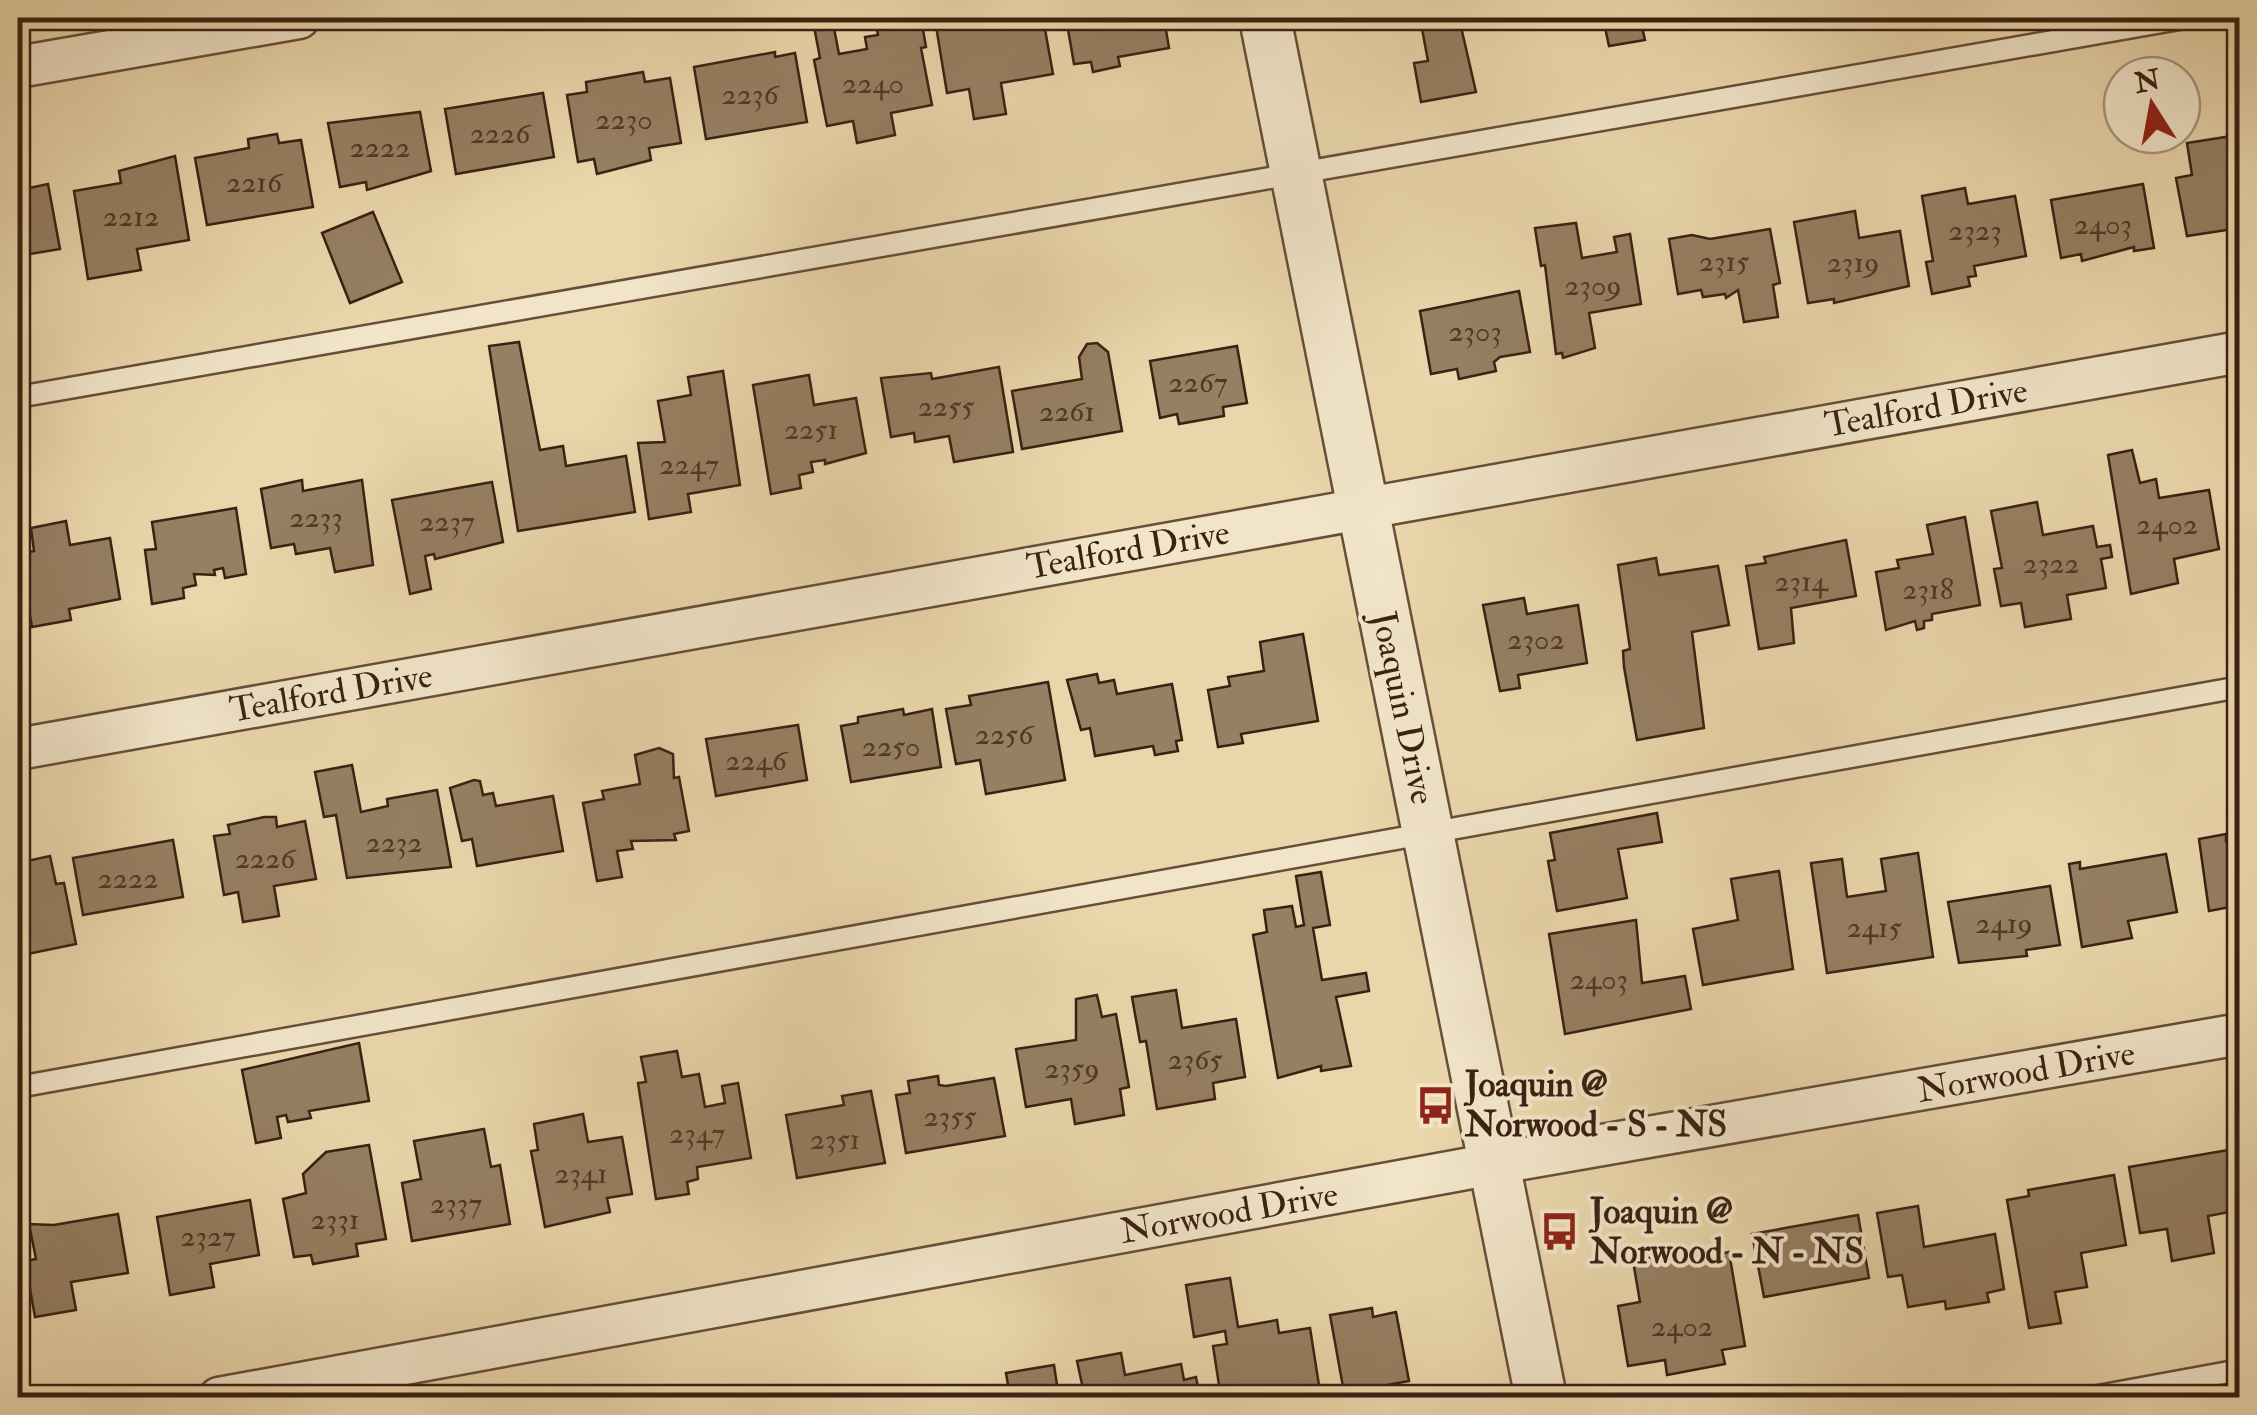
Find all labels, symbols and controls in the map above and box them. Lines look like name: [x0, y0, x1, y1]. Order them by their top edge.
north arrow: [2102, 55, 2202, 155]
text: N: [2131, 62, 2164, 102]
house number: 2240: [842, 65, 904, 102]
house number: 2236: [721, 76, 780, 113]
house number: 2230: [595, 101, 653, 138]
house number: 2226: [470, 115, 532, 152]
house number: 2222: [350, 129, 410, 166]
house number: 2216: [226, 164, 284, 201]
house number: 2212: [103, 198, 159, 235]
house number: 2403: [2074, 206, 2132, 243]
house number: 2323: [1948, 212, 2002, 249]
house number: 2315: [1699, 243, 1750, 280]
house number: 2319: [1827, 244, 1879, 281]
house number: 2309: [1564, 267, 1622, 304]
house number: 2303: [1448, 313, 1502, 350]
house number: 2267: [1168, 364, 1228, 401]
street label: Tealford Drive: [1821, 369, 2031, 447]
house number: 2255: [918, 388, 975, 425]
house number: 2261: [1039, 393, 1095, 430]
house number: 2251: [784, 411, 838, 448]
house number: 2247: [659, 446, 719, 483]
house number: 2233: [289, 499, 343, 536]
house number: 2237: [419, 503, 475, 540]
house number: 2402: [2136, 506, 2198, 543]
street label: Tealford Drive: [1023, 511, 1233, 589]
house number: 2322: [2022, 545, 2080, 582]
house number: 2314: [1774, 563, 1830, 600]
house number: 2318: [1902, 571, 1954, 608]
street label: Joaquin Drive: [1361, 607, 1445, 808]
house number: 2302: [1507, 621, 1565, 658]
street label: Tealford Drive: [226, 654, 436, 732]
house number: 2256: [975, 716, 1035, 753]
house number: 2250: [862, 728, 920, 765]
house number: 2246: [725, 742, 789, 779]
house number: 2232: [365, 824, 423, 861]
house number: 2226: [235, 840, 297, 877]
house number: 2222: [98, 860, 158, 897]
house number: 2419: [1975, 905, 2033, 942]
house number: 2415: [1846, 909, 1902, 946]
house number: 2403: [1570, 961, 1628, 998]
street label: Norwood Drive: [1914, 1031, 2138, 1113]
house number: 2365: [1167, 1041, 1223, 1078]
house number: 2359: [1044, 1050, 1100, 1087]
place label: Joaquin @ Norwood - S - NS: [1463, 1063, 1727, 1147]
bus stop icon: Joaquin @ Norwood - S - NS: [1414, 1084, 1456, 1126]
house number: 2355: [923, 1098, 977, 1135]
house number: 2347: [669, 1115, 725, 1152]
house number: 2351: [810, 1121, 860, 1158]
house number: 2341: [554, 1155, 608, 1192]
street label: Norwood Drive: [1117, 1172, 1341, 1254]
house number: 2337: [430, 1185, 482, 1222]
place label: Joaquin @ Norwood - N - NS: [1588, 1190, 1864, 1274]
house number: 2331: [311, 1201, 359, 1238]
bus stop icon: Joaquin @ Norwood - N - NS: [1539, 1211, 1581, 1253]
house number: 2327: [180, 1218, 236, 1255]
house number: 2402: [1651, 1308, 1713, 1345]

